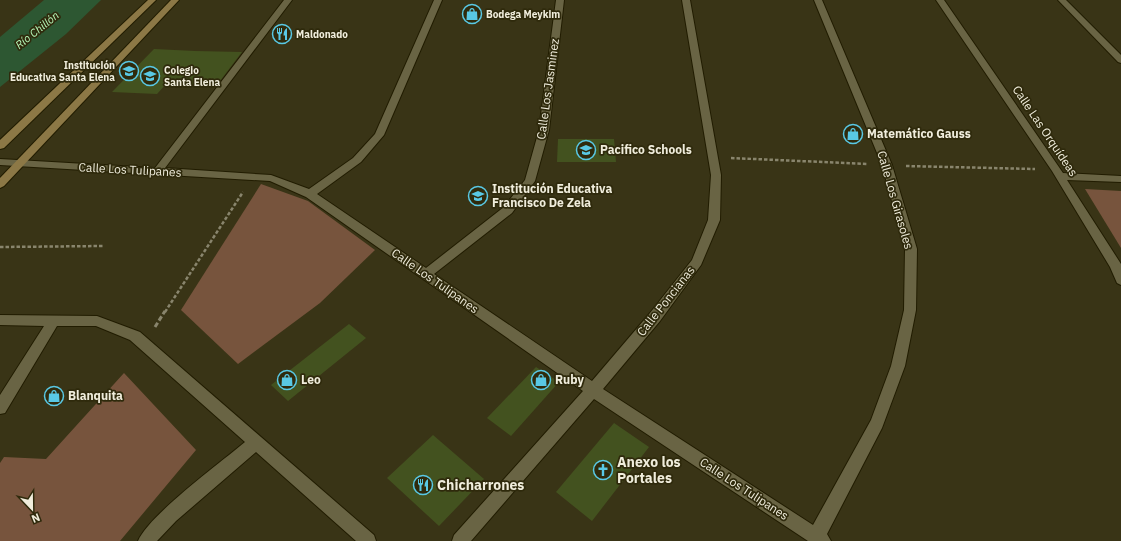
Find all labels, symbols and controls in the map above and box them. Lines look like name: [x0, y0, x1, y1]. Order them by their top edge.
shop icon: Bodega Meykim: [461, 3, 483, 25]
water label: Río Chillón: [12, 8, 62, 52]
place label: Bodega Meykim: [486, 8, 560, 21]
restaurant icon: Maldonado: [271, 23, 293, 45]
place label: Maldonado: [296, 28, 348, 41]
street label: Calle Los Jasminez: [533, 37, 562, 140]
place label: Institución Educativa Santa Elena: [10, 59, 115, 84]
school or university icon: Institución Educativa Santa Elena: [118, 60, 140, 82]
place label: Colegio Santa Elena: [164, 64, 220, 89]
school or university icon: Colegio Santa Elena: [139, 65, 161, 87]
street label: Calle Las Orquídeas: [1009, 82, 1081, 179]
shop icon: Matemático Gauss: [842, 123, 864, 145]
place label: Matemático Gauss: [867, 126, 971, 141]
school or university icon: Pacifico Schools: [575, 139, 597, 161]
place label: Pacifico Schools: [600, 142, 692, 157]
street label: Calle Los Girasoles: [874, 149, 917, 251]
street label: Calle Los Tulipanes: [78, 159, 182, 180]
place label: Institución Educativa Francisco De Zela: [492, 181, 612, 210]
school or university icon: Institución Educativa Francisco De Zela: [467, 185, 489, 207]
street label: Calle Los Tulipanes: [389, 245, 482, 316]
street label: Calle Poncianas: [634, 263, 698, 339]
shop icon: Leo: [276, 369, 298, 391]
shop icon: Ruby: [530, 369, 552, 391]
place label: Leo: [301, 372, 321, 387]
place label: Ruby: [555, 372, 584, 387]
shop icon: Blanquita: [43, 385, 65, 407]
place label: Blanquita: [68, 388, 123, 403]
place label: Anexo los Portales: [617, 453, 681, 487]
street label: Calle Los Tulipanes: [697, 454, 792, 523]
church icon: Anexo los Portales: [592, 459, 614, 481]
restaurant icon: Chicharrones: [412, 474, 434, 496]
place label: Chicharrones: [437, 476, 524, 494]
north arrow: [12, 489, 52, 529]
text: N: [29, 510, 42, 526]

